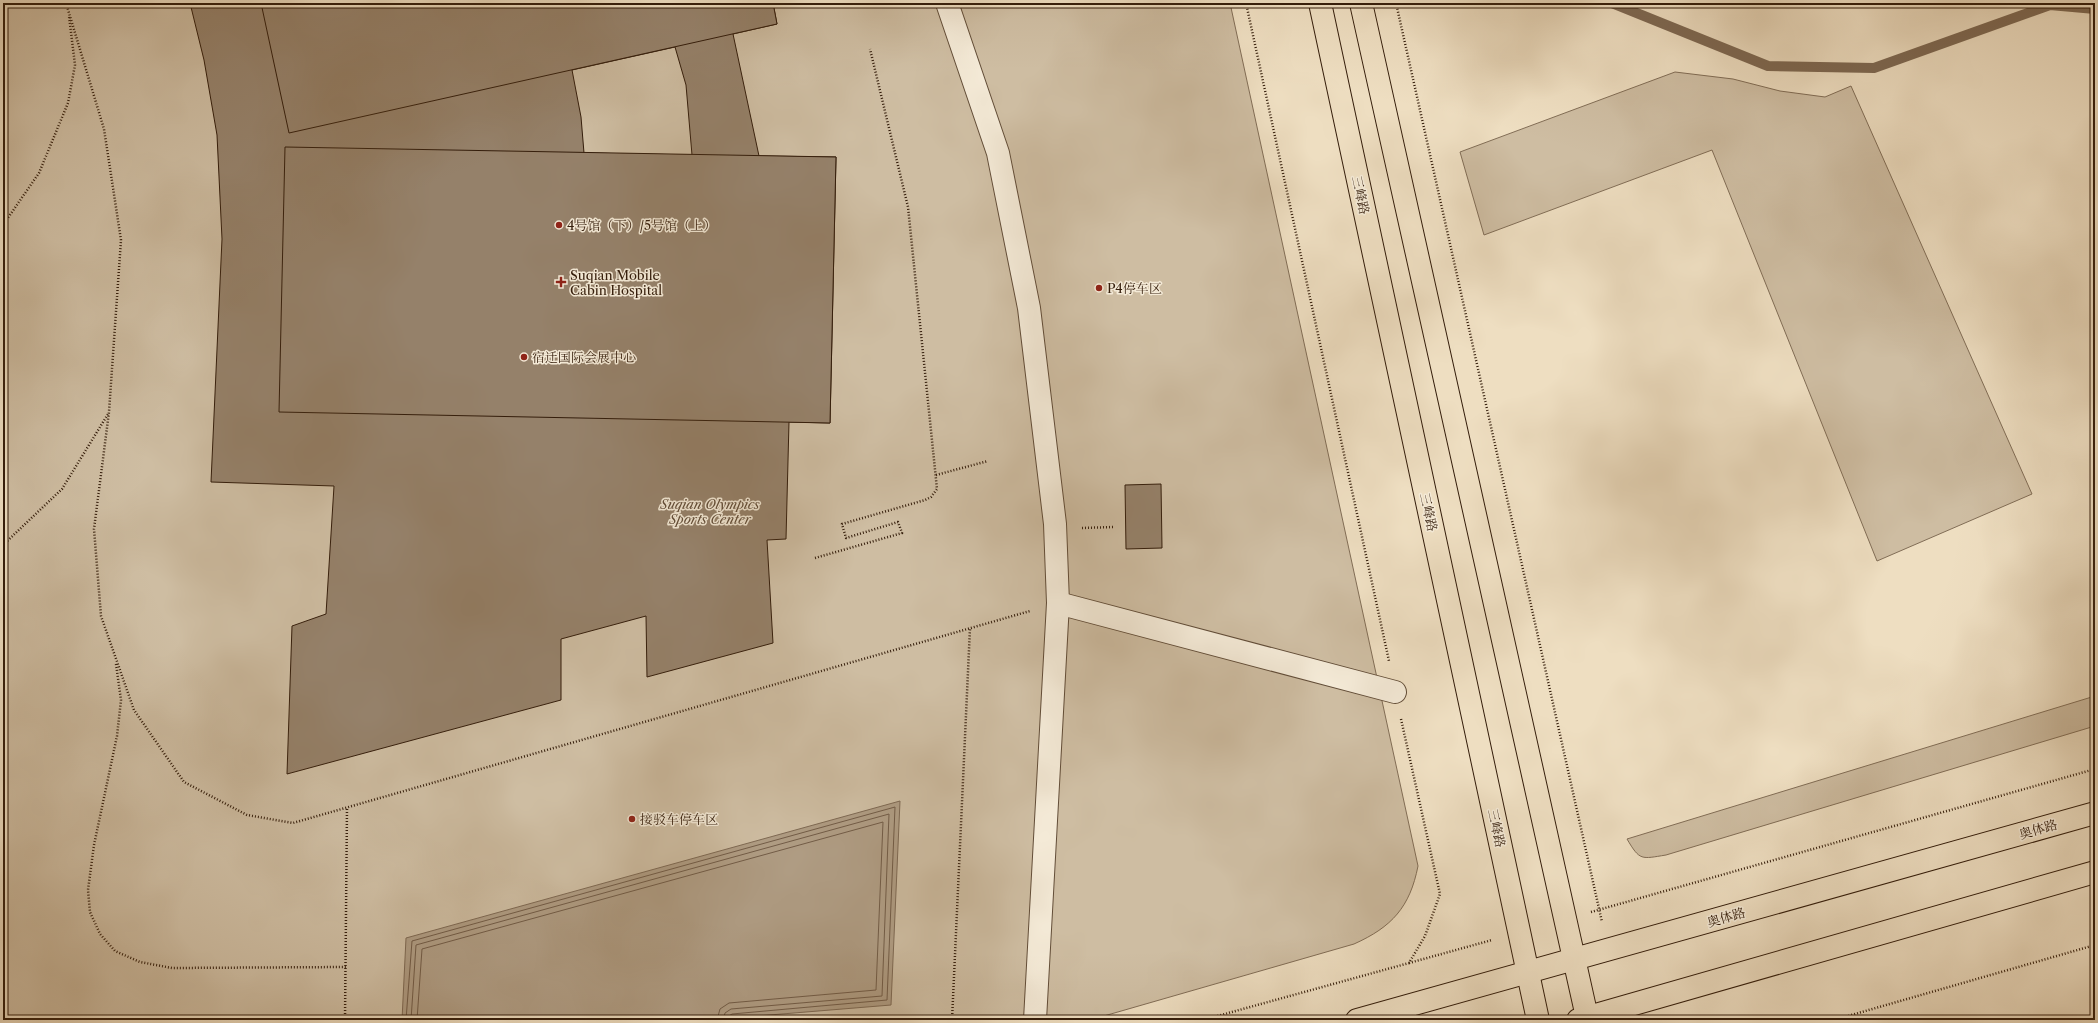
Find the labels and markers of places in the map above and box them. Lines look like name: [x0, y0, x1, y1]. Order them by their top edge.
place label: 4号馆（下）/5号馆（上）: [567, 217, 716, 233]
marker: 4号馆（下）/5号馆（上）: [554, 220, 564, 230]
place label: Suqian Mobile Cabin Hospital: [570, 267, 662, 298]
marker: Suqian Mobile Cabin Hospital: [555, 276, 567, 288]
place label: P4停车区: [1107, 280, 1162, 296]
marker: P4停车区: [1094, 283, 1104, 293]
place label: 宿迁国际会展中心: [532, 349, 636, 365]
marker: 宿迁国际会展中心: [519, 352, 529, 362]
place label: 接驳车停车区: [640, 811, 718, 827]
marker: 接驳车停车区: [627, 814, 637, 824]

